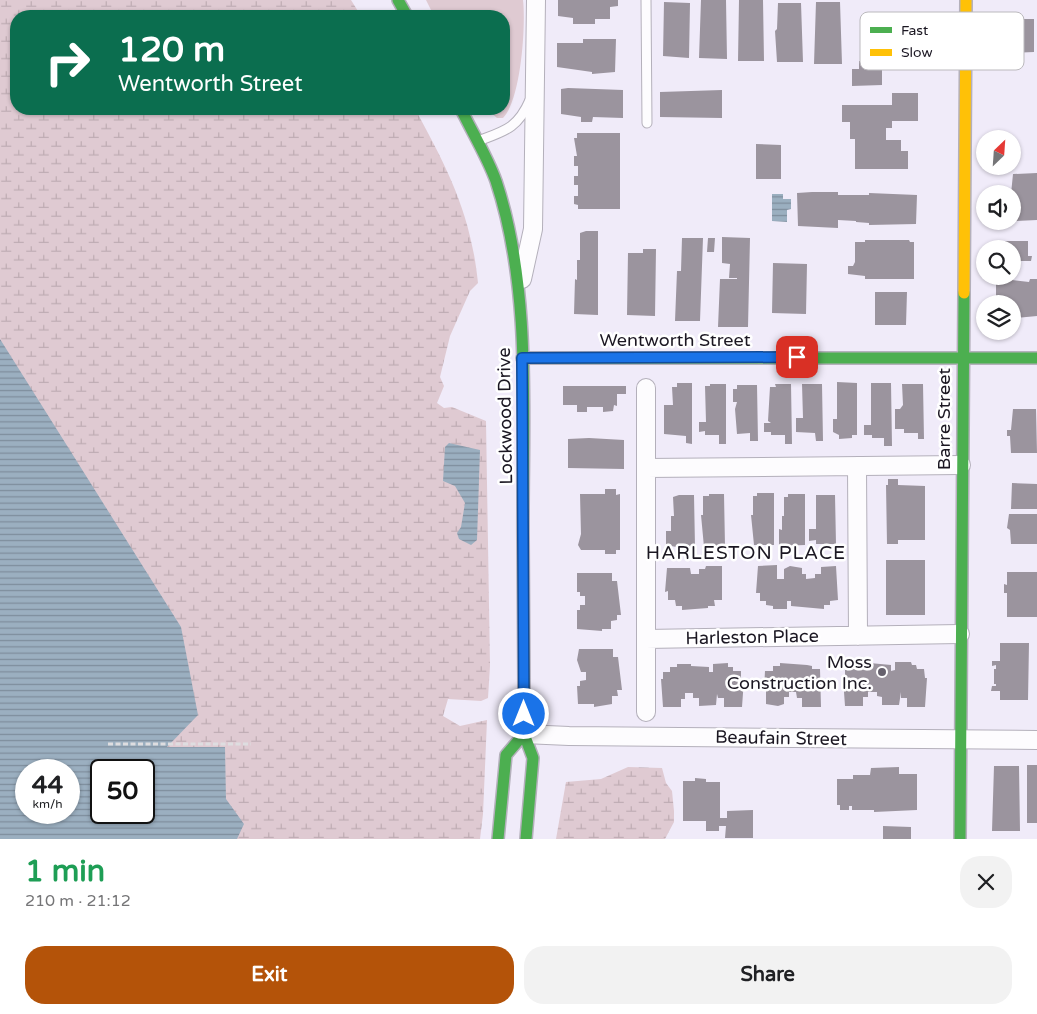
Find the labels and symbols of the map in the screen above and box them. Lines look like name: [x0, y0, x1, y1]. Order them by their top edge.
legend: [860, 12, 1024, 70]
text: Fast: [901, 22, 929, 39]
text: Slow: [901, 44, 933, 61]
north arrow: [976, 130, 1021, 175]
street label: Wentworth Street: [599, 329, 751, 351]
pin: [776, 336, 818, 378]
street label: Lockwood Drive: [493, 347, 517, 485]
street label: Barre Street: [933, 368, 955, 470]
district label: HARLESTON PLACE: [646, 542, 846, 564]
street label: Harleston Place: [685, 625, 819, 649]
place label: Moss Construction Inc.: [727, 651, 872, 694]
marker: Moss Construction Inc.: [876, 666, 888, 678]
position arrow: [497, 687, 549, 739]
street label: Beaufain Street: [715, 726, 847, 750]
speed limit sign: 50: [90, 759, 155, 824]

